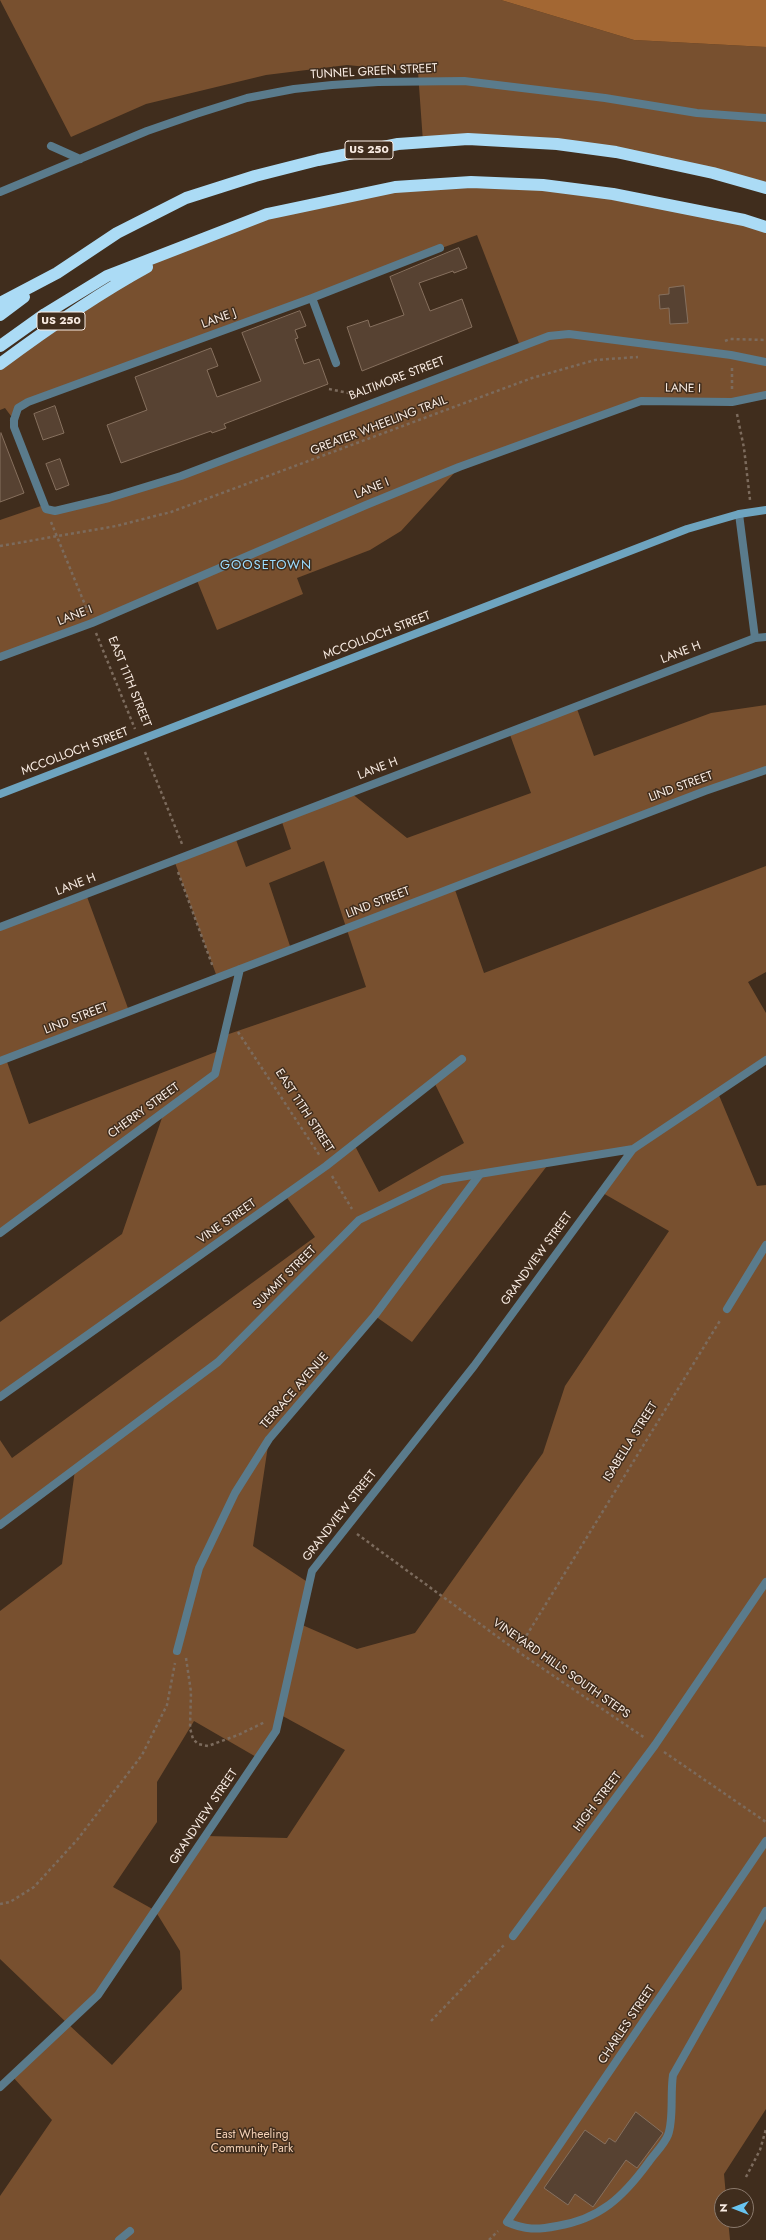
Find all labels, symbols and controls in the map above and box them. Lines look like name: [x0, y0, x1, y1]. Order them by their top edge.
street label: TUNNEL GREEN STREET: [310, 61, 438, 83]
road number: US 250: [345, 141, 393, 159]
street label: LANE J: [200, 306, 238, 332]
road number: US 250: [37, 312, 85, 330]
street label: BALTIMORE STREET: [347, 354, 447, 404]
street label: LANE I: [665, 381, 701, 397]
street label: GREATER WHEELING TRAIL: [309, 393, 449, 459]
street label: LANE I: [353, 476, 391, 502]
district label: GOOSETOWN: [220, 558, 312, 574]
street label: LANE I: [56, 603, 94, 629]
street label: MCCOLLOCH STREET: [321, 609, 433, 663]
street label: EAST 11TH STREET: [104, 635, 154, 729]
street label: LANE H: [659, 639, 703, 667]
street label: MCCOLLOCH STREET: [19, 725, 131, 779]
street label: LANE H: [356, 755, 400, 783]
street label: LIND STREET: [647, 769, 715, 805]
street label: LANE H: [54, 871, 98, 899]
street label: LIND STREET: [344, 884, 412, 922]
street label: LIND STREET: [42, 1000, 110, 1038]
street label: EAST 11TH STREET: [272, 1067, 336, 1155]
street label: CHERRY STREET: [105, 1080, 183, 1142]
street label: VINE STREET: [195, 1197, 259, 1247]
street label: GRANDVIEW STREET: [498, 1210, 576, 1308]
street label: SUMMIT STREET: [250, 1243, 320, 1313]
street label: TERRACE AVENUE: [258, 1350, 332, 1432]
street label: ISABELLA STREET: [601, 1400, 661, 1484]
street label: GRANDVIEW STREET: [300, 1468, 380, 1564]
street label: VINEYARD HILLS SOUTH STEPS: [490, 1616, 632, 1722]
street label: GRANDVIEW STREET: [167, 1767, 241, 1867]
street label: HIGH STREET: [571, 1769, 625, 1835]
street label: CHARLES STREET: [596, 1983, 658, 2067]
park label: East Wheeling Community Park: [211, 2128, 293, 2156]
north arrow: [714, 2188, 754, 2228]
text: N: [715, 2204, 731, 2212]

